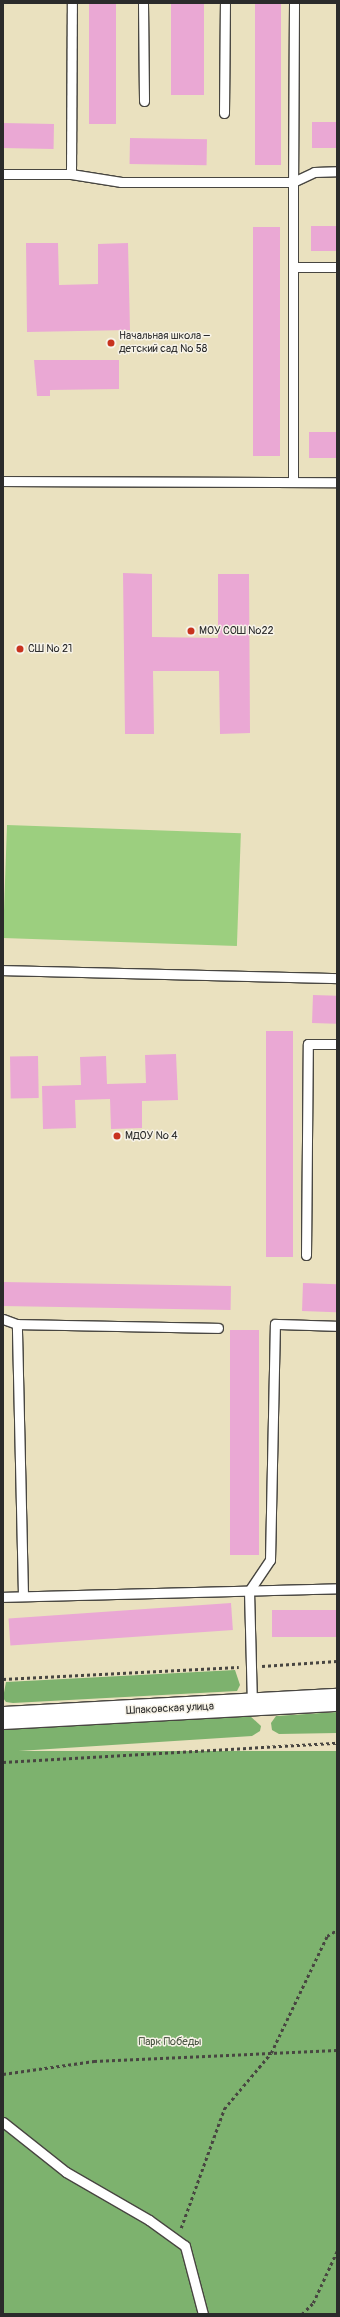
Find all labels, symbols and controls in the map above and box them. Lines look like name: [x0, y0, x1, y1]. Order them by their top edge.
place label: Начальная школа – детский сад № 58: [119, 330, 210, 356]
marker: Начальная школа – детский сад № 58: [106, 338, 116, 348]
place label: МОУ СОШ №22: [199, 624, 274, 638]
marker: МОУ СОШ №22: [186, 626, 196, 636]
place label: СШ № 21: [28, 642, 72, 656]
marker: СШ № 21: [15, 644, 25, 654]
place label: МДОУ № 4: [125, 1129, 178, 1143]
marker: МДОУ № 4: [112, 1131, 122, 1141]
street label: Шпаковская улица: [126, 1700, 214, 1718]
park label: Парк Победы: [139, 2035, 201, 2049]

